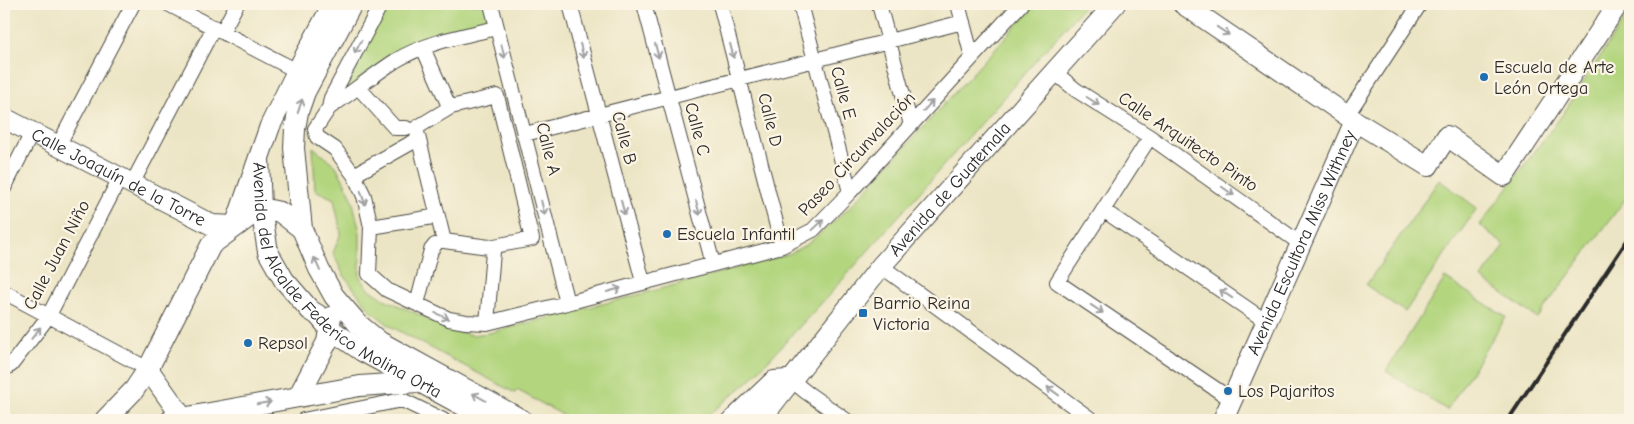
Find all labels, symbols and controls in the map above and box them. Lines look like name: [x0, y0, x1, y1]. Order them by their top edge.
one-way arrow: [1216, 26, 1230, 36]
one-way arrow: [353, 39, 362, 54]
one-way arrow: [578, 42, 587, 58]
one-way arrow: [652, 42, 662, 58]
one-way arrow: [728, 42, 737, 58]
one-way arrow: [499, 43, 508, 59]
place label: Escuela de Arte León Ortega: [1494, 57, 1614, 99]
street label: Calle E: [826, 64, 860, 122]
marker: Escuela de Arte León Ortega: [1478, 71, 1490, 83]
street label: Calle Arquitecto Pinto: [1114, 87, 1262, 197]
street label: Paseo Circunvalación: [794, 88, 920, 220]
street label: Calle D: [753, 91, 787, 149]
one-way arrow: [1086, 95, 1100, 106]
one-way arrow: [296, 99, 305, 114]
one-way arrow: [922, 99, 934, 112]
street label: Calle C: [680, 100, 714, 158]
street label: Calle B: [607, 109, 641, 167]
street label: Avenida de Guatemala: [884, 118, 1015, 260]
street label: Calle A: [531, 120, 565, 178]
street label: Calle Joaquín de la Torre: [28, 124, 209, 231]
street label: Avenida Escultora Miss Withney: [1243, 126, 1361, 358]
street label: Avenida del Alcalde Federico Molina Orta: [249, 161, 445, 402]
one-way arrow: [1221, 186, 1235, 196]
one-way arrow: [359, 189, 369, 205]
street label: Calle Juan Niño: [19, 197, 95, 313]
one-way arrow: [539, 200, 548, 216]
one-way arrow: [619, 200, 628, 216]
one-way arrow: [694, 200, 703, 216]
one-way arrow: [811, 219, 824, 231]
place label: Escuela Infantil: [677, 224, 796, 245]
marker: Escuela Infantil: [661, 228, 673, 240]
one-way arrow: [312, 257, 322, 272]
one-way arrow: [606, 285, 622, 294]
one-way arrow: [1220, 289, 1234, 299]
place label: Barrio Reina Victoria: [873, 293, 970, 335]
one-way arrow: [1090, 304, 1104, 314]
marker: Barrio Reina Victoria: [857, 307, 869, 319]
one-way arrow: [434, 311, 449, 321]
one-way arrow: [30, 327, 41, 340]
place label: Repsol: [258, 333, 308, 354]
marker: Repsol: [242, 337, 254, 349]
place label: Los Pajaritos: [1238, 381, 1334, 402]
marker: Los Pajaritos: [1222, 385, 1234, 397]
one-way arrow: [1047, 386, 1060, 397]
one-way arrow: [472, 392, 487, 402]
one-way arrow: [256, 398, 272, 408]

